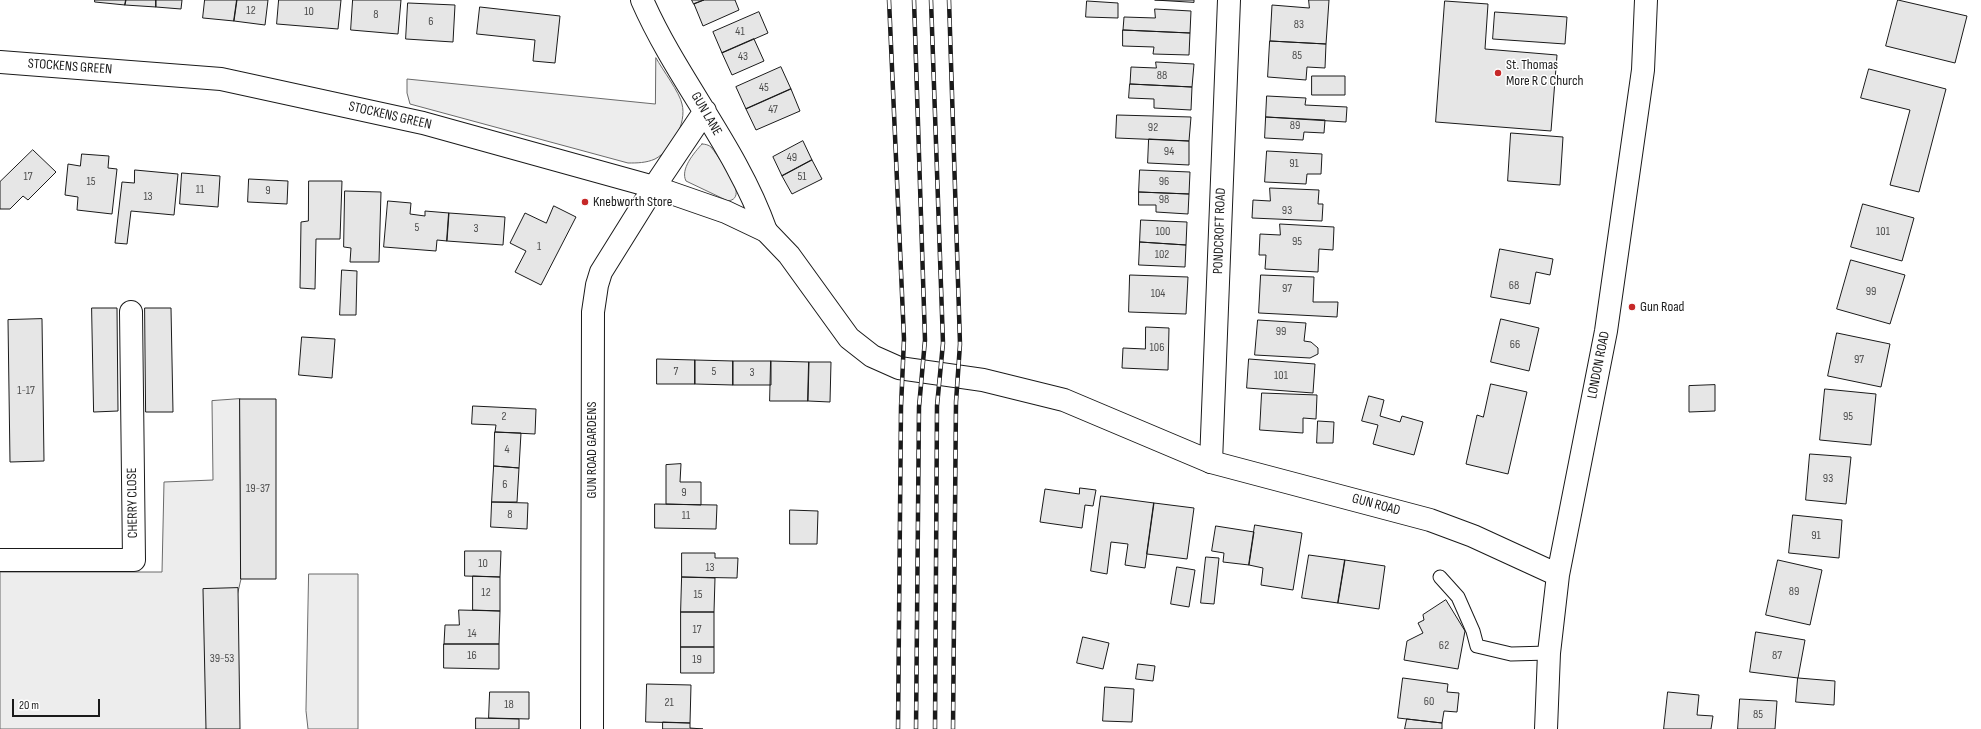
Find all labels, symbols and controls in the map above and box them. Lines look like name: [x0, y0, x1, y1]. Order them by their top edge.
house number: 12: [246, 4, 256, 18]
house number: 10: [304, 5, 314, 19]
house number: 8: [373, 8, 379, 22]
house number: 6: [428, 15, 434, 29]
house number: 83: [1294, 18, 1304, 32]
house number: 41: [735, 25, 745, 39]
house number: 85: [1292, 49, 1302, 63]
house number: 43: [738, 50, 748, 64]
street label: STOCKENS GREEN: [27, 56, 113, 78]
place label: St. Thomas More R C Church: [1506, 57, 1584, 90]
marker: St. Thomas More R C Church: [1493, 68, 1503, 78]
house number: 88: [1157, 69, 1167, 83]
house number: 45: [759, 81, 769, 95]
street label: GUN LANE: [687, 89, 725, 139]
street label: STOCKENS GREEN: [347, 98, 433, 134]
house number: 47: [768, 103, 778, 117]
house number: 89: [1290, 119, 1300, 133]
house number: 92: [1148, 121, 1158, 135]
house number: 94: [1164, 145, 1174, 159]
house number: 49: [787, 151, 797, 165]
house number: 91: [1289, 157, 1299, 171]
house number: 17: [24, 170, 32, 184]
house number: 51: [797, 170, 807, 184]
house number: 15: [86, 175, 96, 189]
house number: 96: [1159, 175, 1169, 189]
house number: 11: [196, 183, 204, 197]
house number: 9: [265, 184, 271, 198]
street label: PONDCROFT ROAD: [1210, 188, 1230, 274]
house number: 13: [143, 190, 153, 204]
house number: 98: [1159, 193, 1169, 207]
place label: Knebworth Store: [593, 194, 672, 210]
marker: Knebworth Store: [580, 197, 590, 207]
house number: 93: [1282, 204, 1292, 218]
house number: 5: [415, 221, 419, 235]
house number: 3: [473, 222, 479, 236]
house number: 100: [1156, 225, 1170, 239]
house number: 101: [1876, 225, 1890, 239]
house number: 95: [1292, 235, 1302, 249]
house number: 1: [537, 240, 541, 254]
house number: 102: [1155, 248, 1169, 262]
house number: 68: [1509, 279, 1519, 293]
house number: 97: [1282, 282, 1292, 296]
house number: 99: [1866, 285, 1876, 299]
house number: 104: [1151, 287, 1165, 301]
place label: Gun Road: [1640, 299, 1684, 315]
marker: Gun Road: [1627, 302, 1637, 312]
house number: 99: [1276, 325, 1286, 339]
street label: LONDON ROAD: [1584, 330, 1614, 400]
house number: 66: [1510, 338, 1520, 352]
house number: 106: [1150, 341, 1164, 355]
house number: 97: [1854, 353, 1864, 367]
house number: 7: [674, 365, 678, 379]
house number: 5: [712, 365, 716, 379]
house number: 3: [749, 366, 755, 380]
house number: 101: [1274, 369, 1288, 383]
house number: 1-17: [17, 384, 35, 398]
street label: GUN ROAD GARDENS: [584, 402, 600, 498]
house number: 2: [502, 410, 506, 424]
house number: 95: [1843, 410, 1853, 424]
house number: 4: [504, 443, 510, 457]
street label: CHERRY CLOSE: [124, 467, 142, 539]
house number: 93: [1823, 472, 1833, 486]
house number: 6: [502, 478, 508, 492]
house number: 19-37: [246, 482, 270, 496]
house number: 9: [681, 486, 687, 500]
street label: GUN ROAD: [1350, 490, 1402, 520]
house number: 8: [507, 508, 513, 522]
house number: 11: [682, 509, 690, 523]
house number: 91: [1811, 529, 1821, 543]
house number: 10: [478, 557, 488, 571]
house number: 13: [705, 561, 715, 575]
house number: 89: [1789, 585, 1799, 599]
house number: 12: [481, 586, 491, 600]
house number: 15: [693, 588, 703, 602]
house number: 17: [693, 623, 701, 637]
house number: 14: [467, 627, 477, 641]
house number: 62: [1439, 639, 1449, 653]
house number: 16: [467, 649, 477, 663]
house number: 87: [1772, 649, 1782, 663]
house number: 39-53: [210, 652, 234, 666]
house number: 19: [692, 653, 702, 667]
scale bar: [14, 691, 102, 717]
house number: 60: [1424, 695, 1434, 709]
house number: 21: [664, 696, 674, 710]
text: 20 m: [19, 698, 39, 713]
house number: 18: [504, 698, 514, 712]
house number: 85: [1753, 708, 1763, 722]

